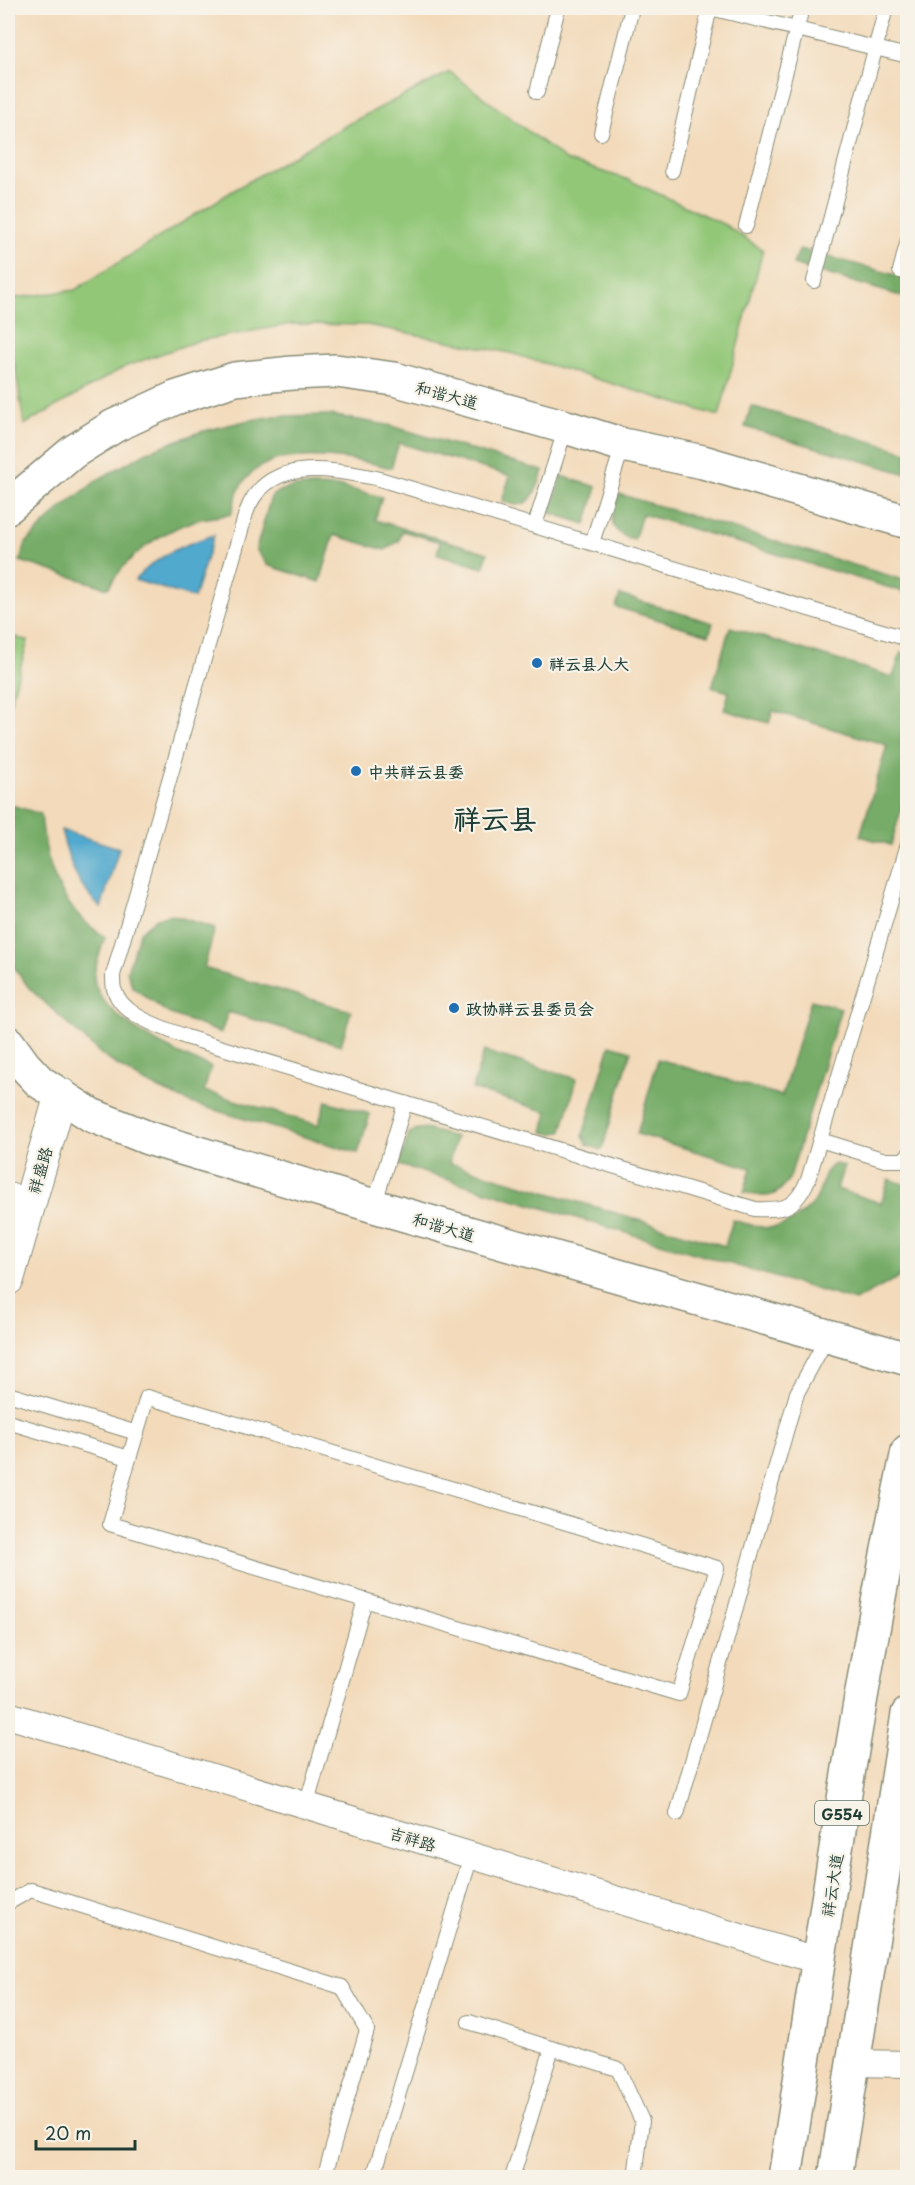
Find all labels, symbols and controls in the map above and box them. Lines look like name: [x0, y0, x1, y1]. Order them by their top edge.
street label: 和谐大道: [413, 374, 481, 414]
place label: 祥云县人大: [549, 651, 629, 675]
marker: 祥云县人大: [530, 656, 544, 670]
place label: 中共祥云县委: [368, 759, 464, 783]
marker: 中共祥云县委: [349, 764, 363, 778]
district label: 祥云县: [453, 796, 537, 839]
place label: 政协祥云县委员会: [466, 996, 594, 1020]
marker: 政协祥云县委员会: [447, 1001, 461, 1015]
street label: 祥盛路: [21, 1144, 57, 1196]
street label: 和谐大道: [410, 1206, 478, 1246]
road number: G554: [815, 1801, 869, 1825]
street label: 吉祥路: [387, 1820, 439, 1856]
street label: 祥云大道: [814, 1852, 848, 1918]
scale bar: [36, 2113, 135, 2151]
text: 20 m: [45, 2119, 91, 2146]

